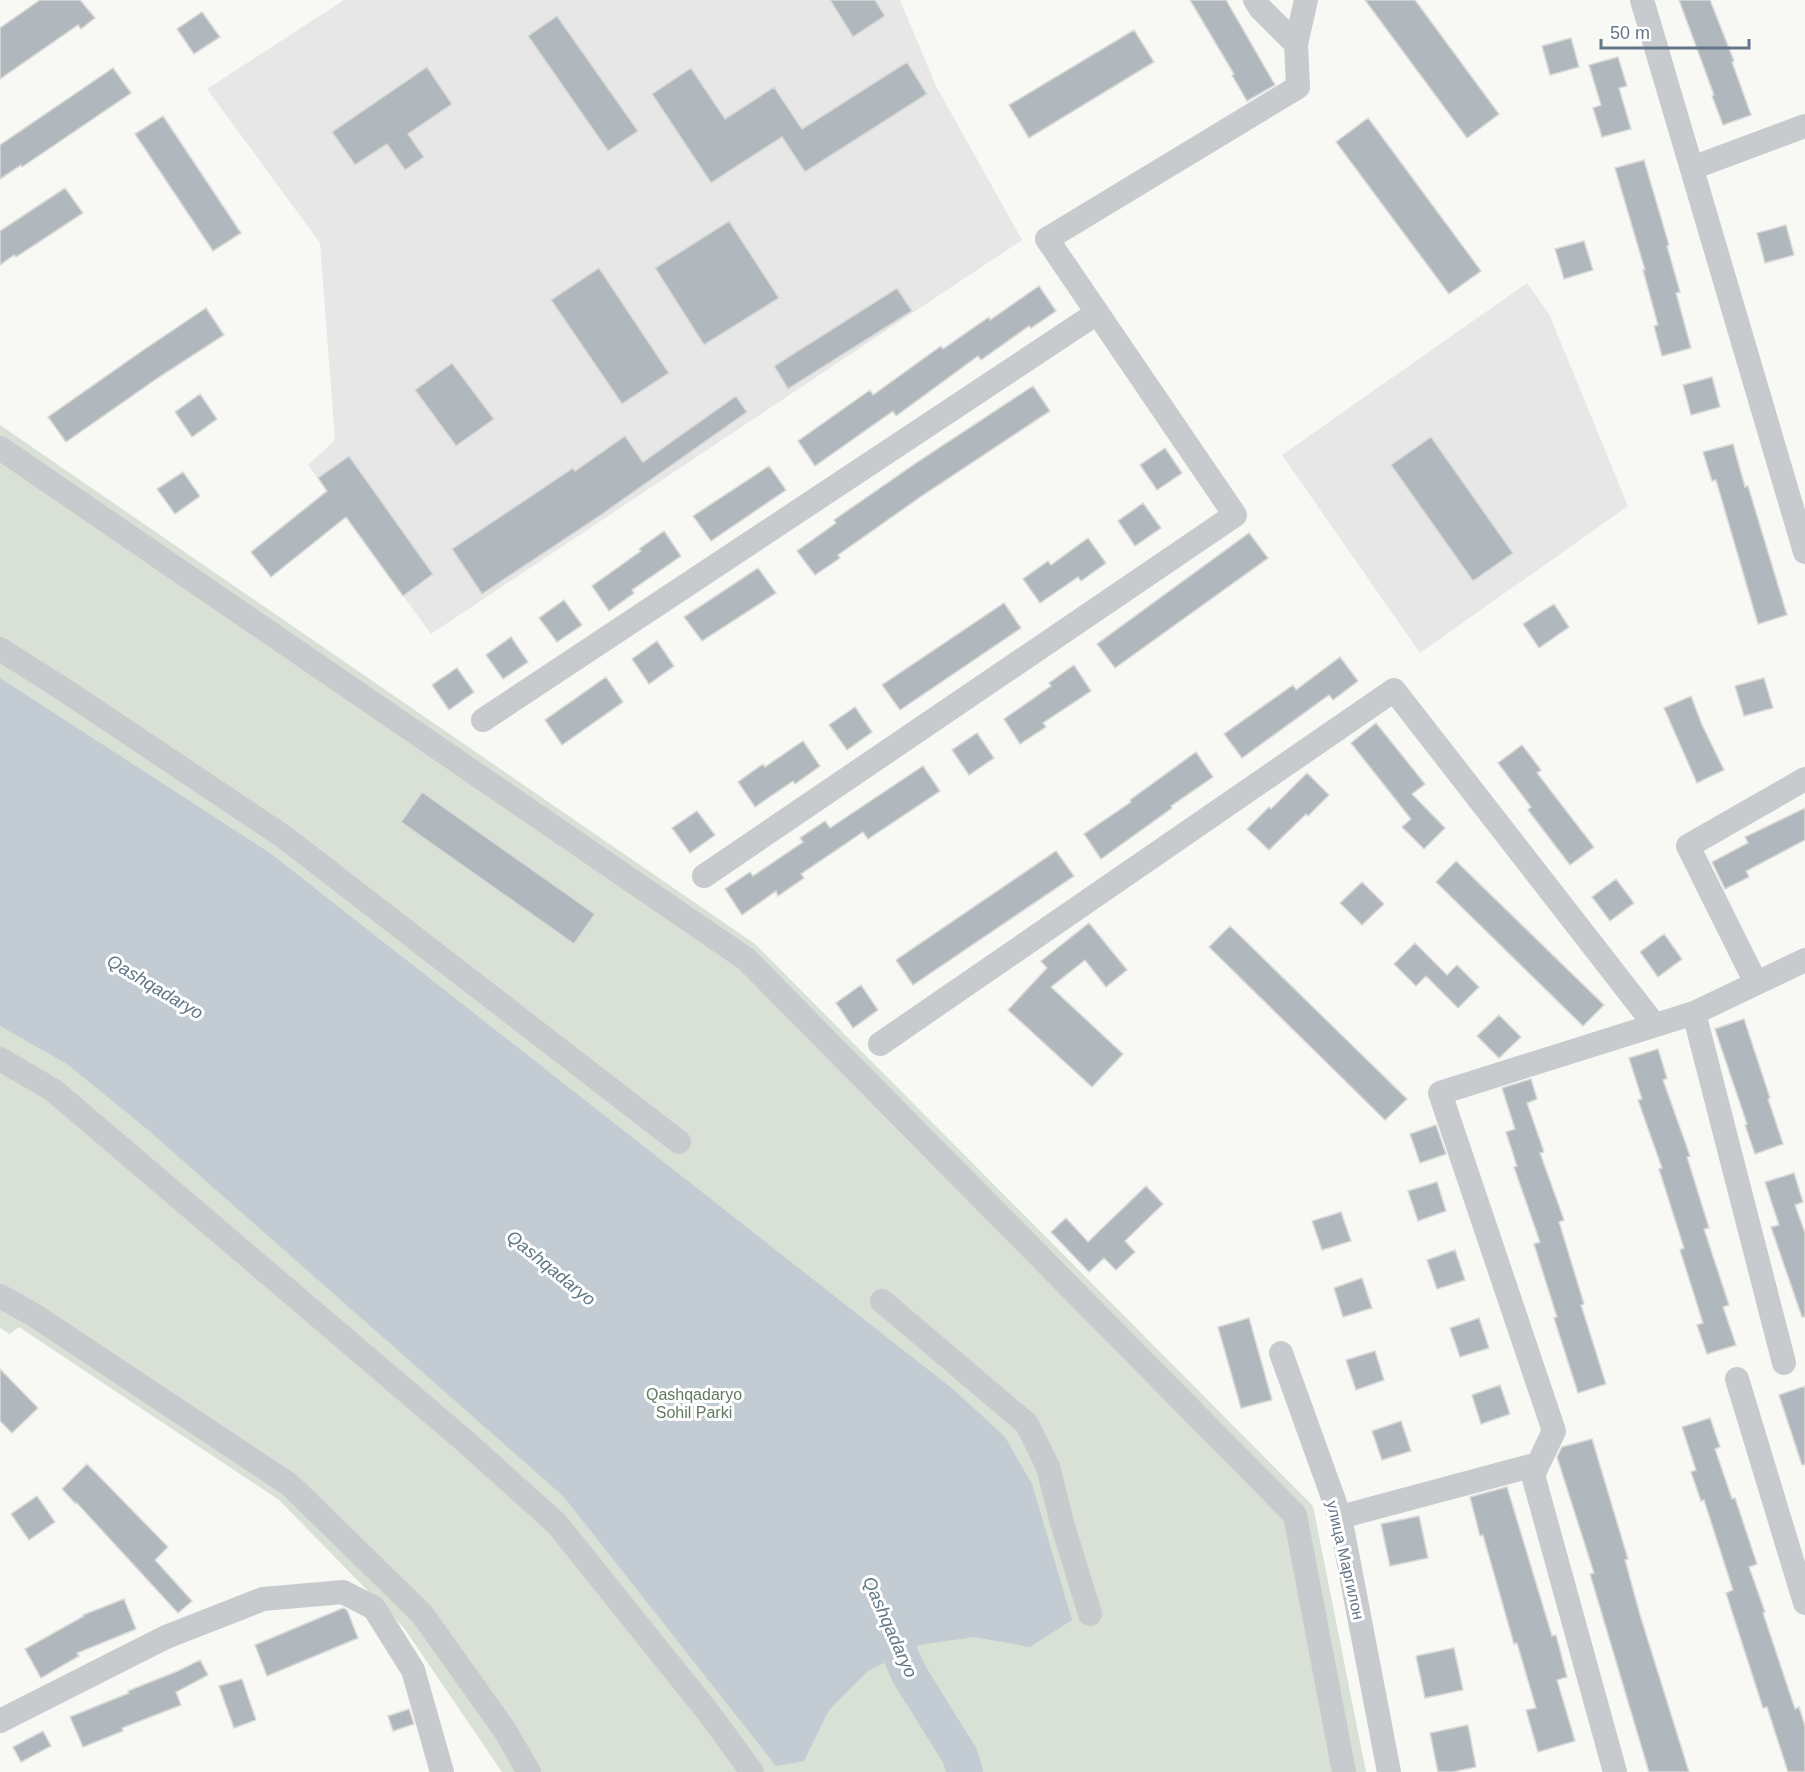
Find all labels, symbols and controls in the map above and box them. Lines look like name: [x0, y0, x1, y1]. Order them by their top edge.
scale bar: [1601, 12, 1750, 50]
text: 50 m: [1610, 23, 1650, 43]
water label: Qashqadaryo: [104, 951, 206, 1023]
water label: Qashqadaryo: [503, 1226, 599, 1310]
park label: Qashqadaryo Sohil Parki: [646, 1386, 742, 1421]
street label: улица Маргилон: [1324, 1499, 1367, 1621]
water label: Qashqadaryo: [859, 1574, 921, 1680]

